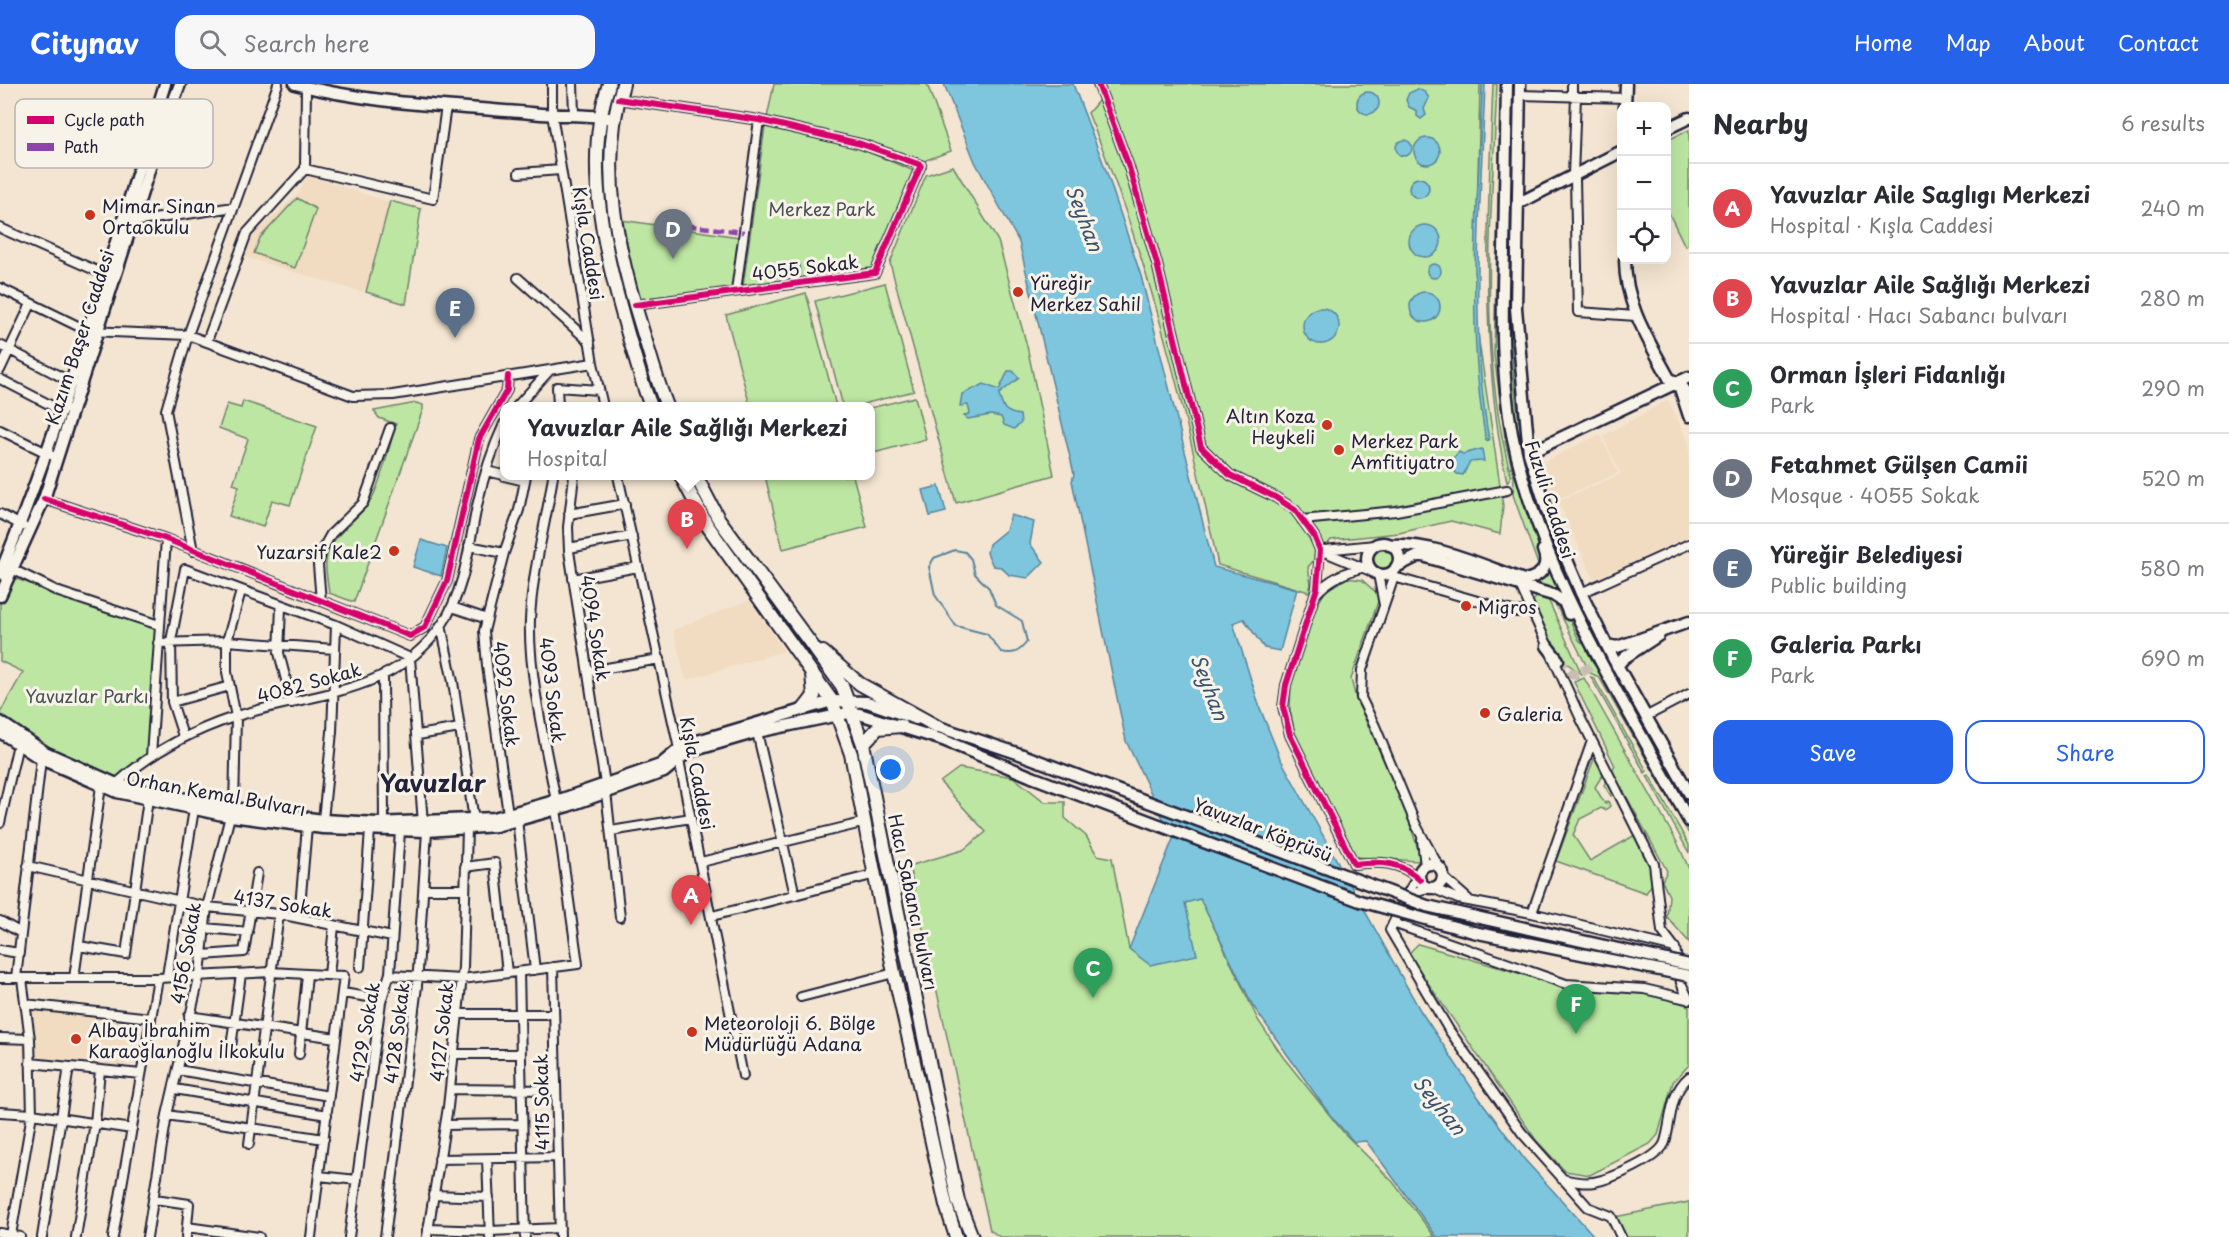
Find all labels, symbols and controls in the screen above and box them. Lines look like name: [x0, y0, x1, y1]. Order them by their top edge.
search box: [175, 15, 595, 69]
text: Citynav: [30, 21, 139, 64]
icon: search: [196, 26, 229, 59]
text: Search here: [244, 26, 370, 59]
text: Home: [1854, 26, 1913, 58]
text: Map: [1946, 26, 1991, 58]
text: About: [2024, 26, 2085, 58]
text: Contact: [2118, 26, 2199, 58]
legend: [15, 99, 213, 168]
map controls: [1617, 102, 1671, 264]
button: +: [1617, 102, 1671, 156]
text: Nearby: [1713, 104, 1808, 143]
text: Cycle path: [64, 107, 145, 131]
text: 6 results: [2121, 108, 2205, 138]
text: Path: [64, 134, 99, 158]
button: −: [1617, 156, 1671, 210]
text: Yavuzlar Aile Saglıgı Merkezi: [1770, 177, 2090, 210]
water label: Seyhan: [1059, 180, 1112, 256]
street label: Kışla Caddesi: [567, 184, 611, 302]
place label: Mimar Sinan Ortaokulu: [102, 192, 216, 240]
text: A: [1725, 193, 1740, 223]
text: 240 m: [2140, 193, 2205, 223]
park label: Merkez Park: [768, 195, 876, 222]
marker: Mimar Sinan Ortaokulu: [83, 208, 97, 222]
pin: D: [654, 210, 692, 259]
button: locate: [1617, 210, 1671, 264]
text: Hospital · Kışla Caddesi: [1770, 210, 1993, 240]
street label: Kazım Başer Caddesi: [38, 246, 120, 428]
street label: 4055 Sokak: [750, 247, 860, 287]
text: Yavuzlar Aile Sağlığı Merkezi: [1770, 267, 2090, 300]
place label: Yüreğir Merkez Sahil: [1030, 269, 1141, 317]
text: B: [1726, 283, 1739, 313]
text: 280 m: [2140, 283, 2205, 313]
marker: Yüreğir Merkez Sahil: [1011, 285, 1025, 299]
pin: E: [436, 288, 474, 338]
text: Hospital · Hacı Sabancı bulvarı: [1770, 300, 2068, 330]
text: Orman İşleri Fidanlığı: [1770, 357, 2006, 390]
text: C: [1725, 373, 1740, 403]
text: 290 m: [2141, 373, 2205, 403]
text: Park: [1770, 390, 1815, 420]
popup: [500, 402, 875, 480]
place label: Altın Koza Heykeli: [1226, 402, 1316, 450]
text: Yavuzlar Aile Sağlığı Merkezi: [527, 410, 848, 443]
marker: Altın Koza Heykeli: [1320, 418, 1334, 432]
place label: Merkez Park Amfitiyatro: [1351, 427, 1459, 475]
street label: Fuzuli Caddesi: [1519, 436, 1583, 562]
text: Hospital: [527, 443, 608, 473]
marker: Merkez Park Amfitiyatro: [1332, 443, 1346, 457]
text: Fetahmet Gülşen Camii: [1770, 447, 2028, 480]
text: D: [1725, 463, 1740, 493]
text: 520 m: [2141, 463, 2205, 493]
text: Mosque · 4055 Sokak: [1770, 480, 1980, 510]
pin: B: [668, 500, 706, 549]
text: Yüreğir Belediyesi: [1770, 537, 1963, 570]
place label: Yuzarsif Kale2: [256, 538, 382, 565]
marker: Yuzarsif Kale2: [387, 544, 401, 558]
text: E: [1726, 553, 1739, 583]
text: 580 m: [2140, 553, 2205, 583]
text: Public building: [1770, 570, 1907, 600]
street label: 4094 Sokak: [574, 573, 618, 683]
place label: Migros: [1478, 593, 1536, 620]
marker: Migros: [1459, 599, 1473, 613]
text: Galeria Parkı: [1770, 627, 1922, 660]
street label: 4093 Sokak: [533, 636, 573, 744]
street label: 4092 Sokak: [487, 639, 527, 749]
text: F: [1727, 643, 1738, 673]
text: 690 m: [2141, 643, 2205, 673]
water label: Seyhan: [1184, 649, 1237, 725]
street label: 4082 Sokak: [254, 655, 364, 709]
text: Park: [1770, 660, 1815, 690]
park label: Yavuzlar Parkı: [25, 682, 149, 709]
place label: Galeria: [1497, 700, 1563, 727]
marker: Galeria: [1478, 706, 1492, 720]
street label: Kışla Caddesi: [674, 714, 722, 832]
button: Save: [1713, 720, 1953, 784]
button: Share: [1965, 720, 2205, 784]
your location: [876, 755, 905, 784]
street label: Orhan Kemal Bulvarı: [124, 764, 308, 822]
district label: Yavuzlar: [380, 764, 487, 800]
street label: Yavuzlar Köprüsü: [1190, 790, 1336, 868]
street label: Hacı Sabancı bulvarı: [882, 811, 946, 993]
pin: A: [672, 876, 710, 925]
street label: 4137 Sokak: [232, 882, 334, 924]
street label: 4156 Sokak: [163, 900, 207, 1006]
pin: C: [1074, 948, 1112, 998]
street label: 4129 Sokak: [342, 980, 386, 1084]
street label: 4128 Sokak: [376, 981, 416, 1085]
street label: 4127 Sokak: [422, 981, 460, 1083]
pin: F: [1556, 984, 1596, 1034]
place label: Meteoroloji 6. Bölge Müdürlüğü Adana: [704, 1009, 876, 1057]
place label: Albay İbrahim Karaoğlanoğlu İlkokulu: [88, 1016, 285, 1064]
marker: Meteoroloji 6. Bölge Müdürlüğü Adana: [685, 1025, 699, 1039]
marker: Albay İbrahim Karaoğlanoğlu İlkokulu: [69, 1032, 83, 1046]
street label: 4115 Sokak: [527, 1053, 555, 1151]
water label: Seyhan: [1407, 1069, 1474, 1142]

